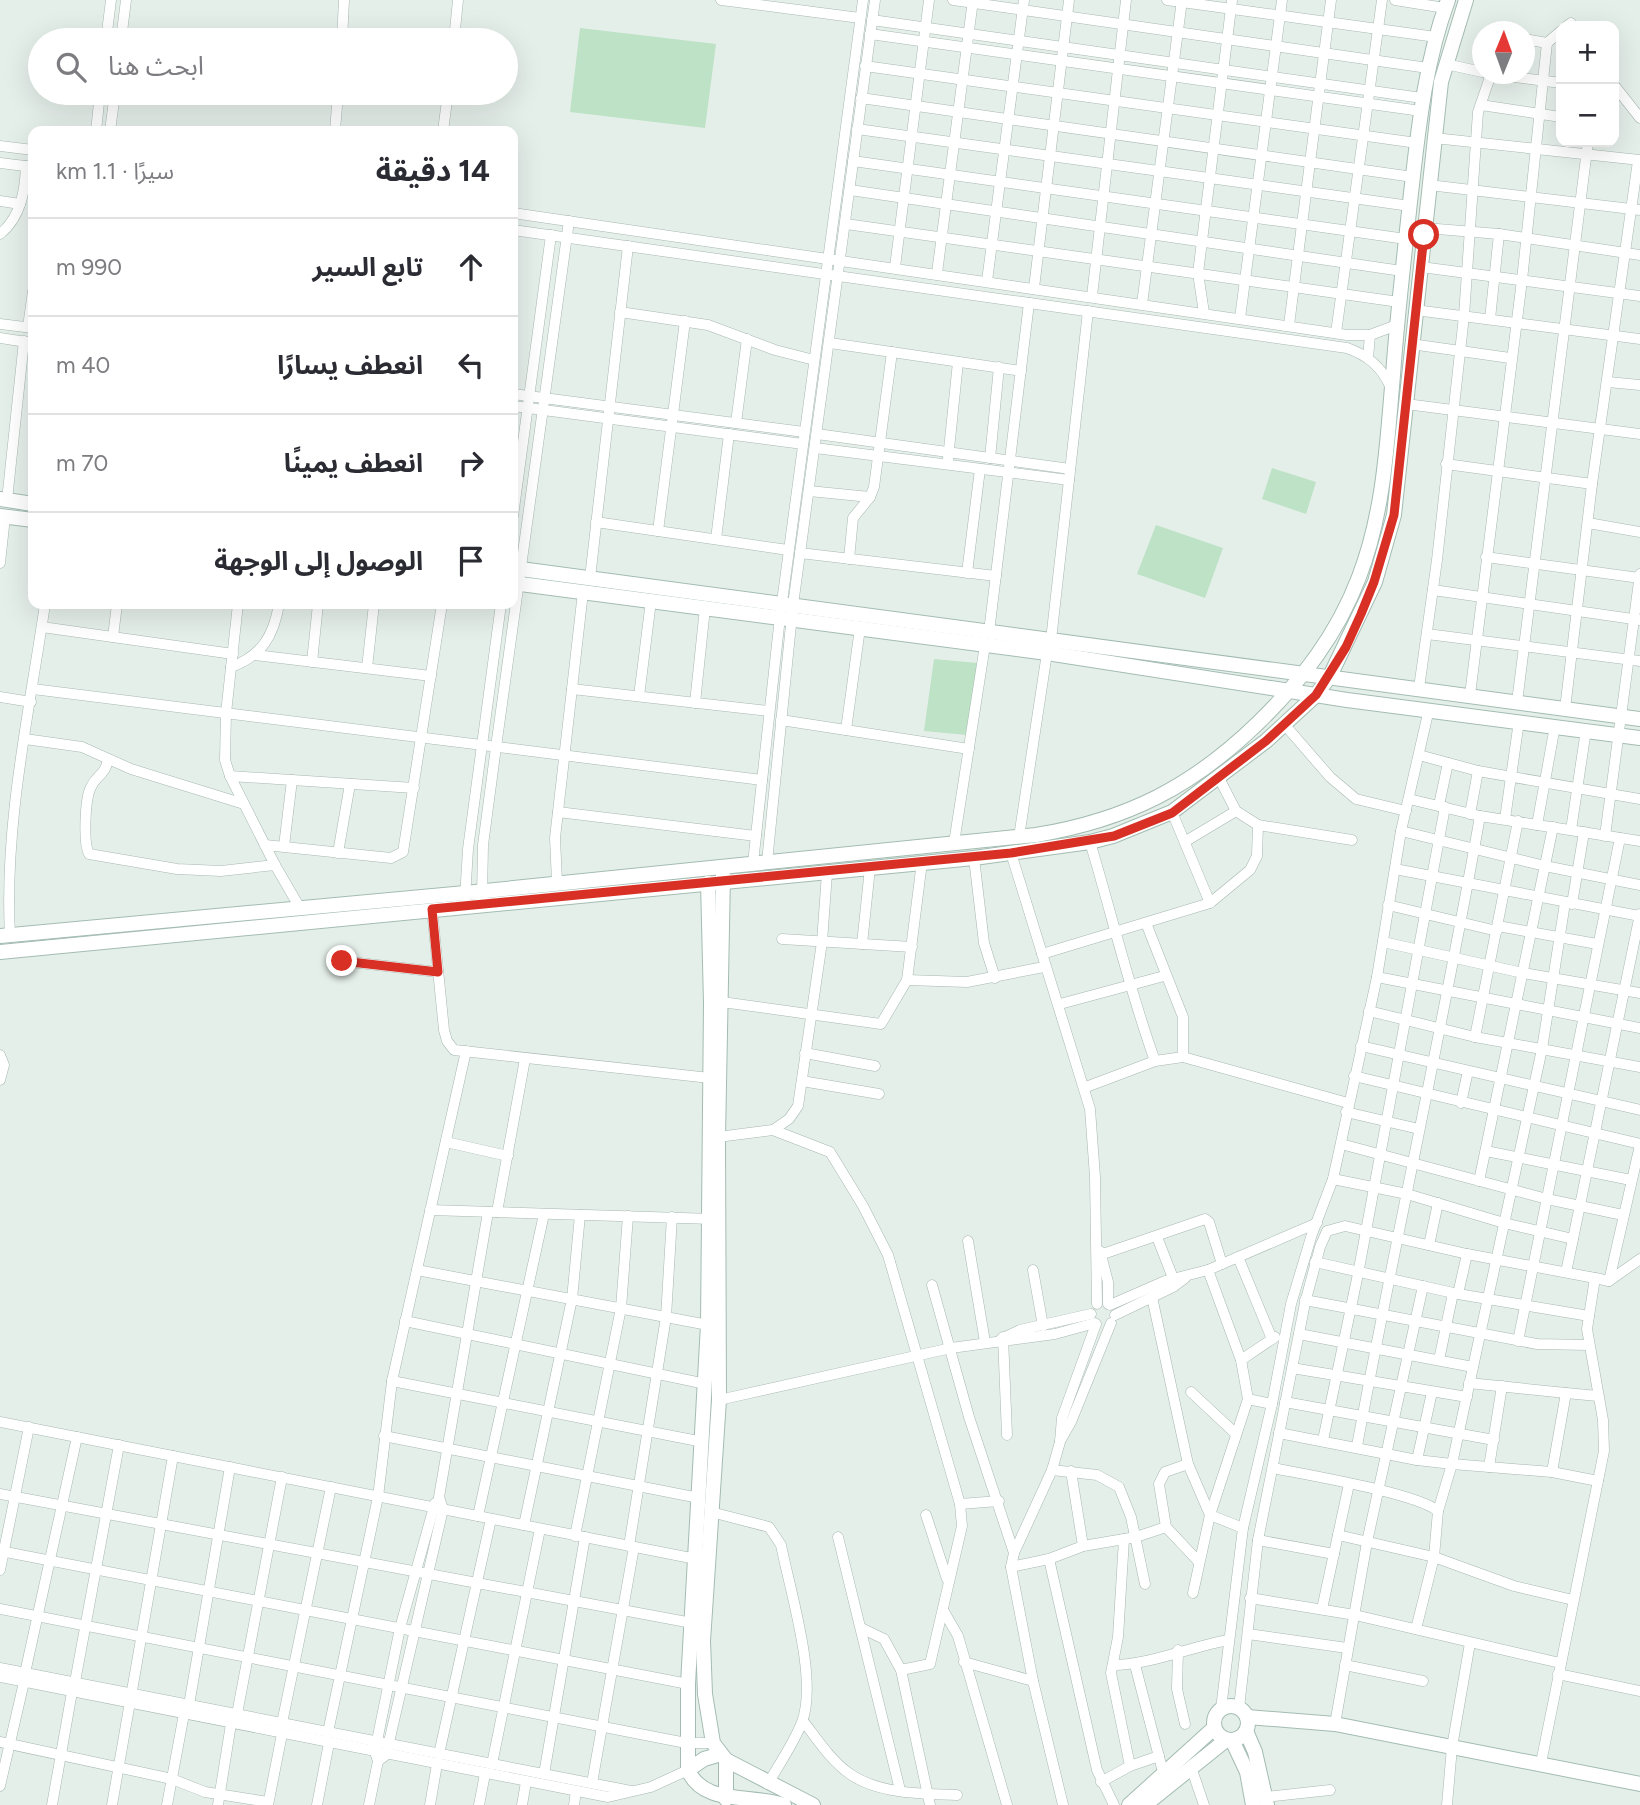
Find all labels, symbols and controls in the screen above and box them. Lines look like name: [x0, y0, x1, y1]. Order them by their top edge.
north arrow: [1472, 21, 1535, 84]
map controls: [1556, 21, 1619, 147]
button: +: [1556, 21, 1619, 84]
search box: [28, 28, 518, 105]
icon: search: [52, 48, 90, 86]
text: ابحث هنا: [108, 50, 204, 82]
button: −: [1556, 84, 1619, 147]
text: 14 دقيقة: [376, 152, 490, 189]
text: سيرًا · 1.1 km: [56, 157, 174, 185]
route start: [1408, 219, 1439, 250]
icon: ahead: [452, 248, 490, 286]
text: تابع السير: [312, 251, 423, 283]
text: 990 m: [56, 253, 122, 281]
icon: left: [452, 346, 490, 384]
text: انعطف يسارًا: [277, 349, 423, 381]
text: 40 m: [56, 351, 110, 379]
icon: right: [452, 444, 490, 482]
text: انعطف يمينًا: [284, 447, 423, 479]
text: 70 m: [56, 449, 108, 477]
icon: arrive: [452, 542, 490, 580]
text: الوصول إلى الوجهة: [214, 545, 423, 577]
route end: [326, 945, 357, 976]

